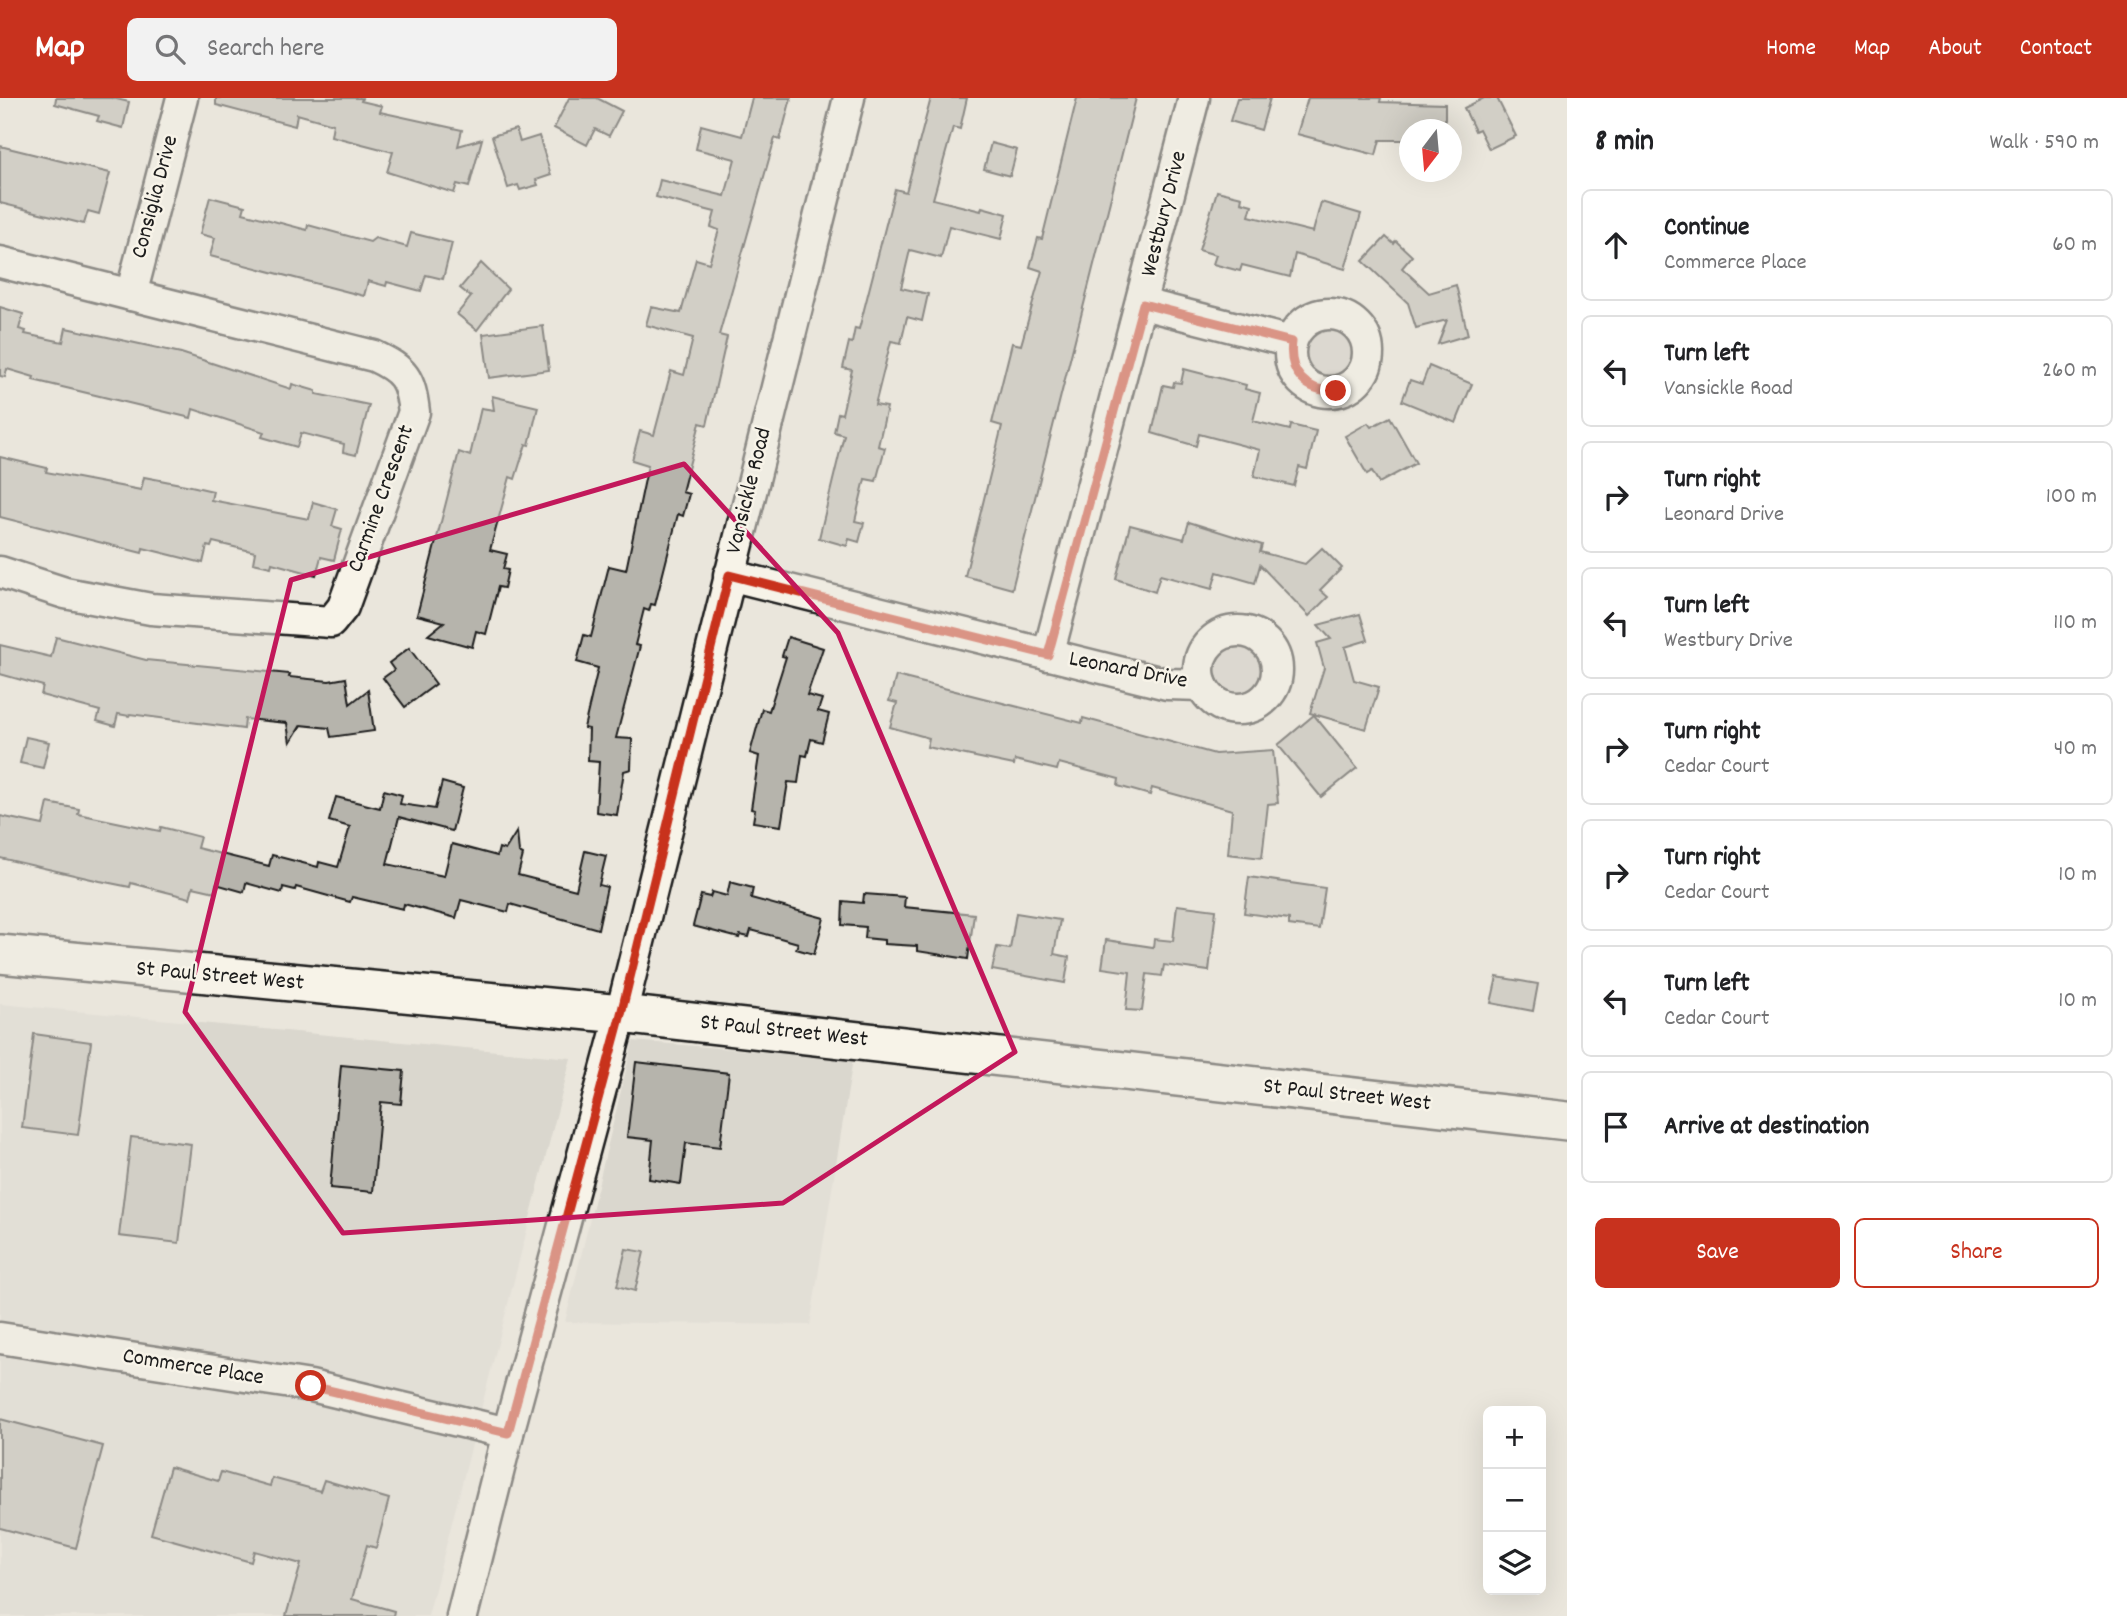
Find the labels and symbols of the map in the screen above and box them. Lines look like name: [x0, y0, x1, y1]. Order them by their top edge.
north arrow: [1399, 119, 1462, 182]
street label: Consiglia Drive: [124, 132, 188, 262]
street label: Westbury Drive: [1133, 148, 1197, 280]
route end: [1320, 375, 1351, 406]
street label: Carmine Crescent: [340, 421, 424, 577]
street label: Vansickle Road: [718, 424, 782, 558]
street label: Leonard Drive: [1066, 643, 1190, 699]
street label: St Paul Street West: [135, 953, 305, 1001]
street label: St Paul Street West: [699, 1007, 869, 1057]
street label: St Paul Street West: [1262, 1071, 1432, 1121]
street label: Commerce Place: [120, 1341, 266, 1395]
route start: [295, 1370, 326, 1401]

